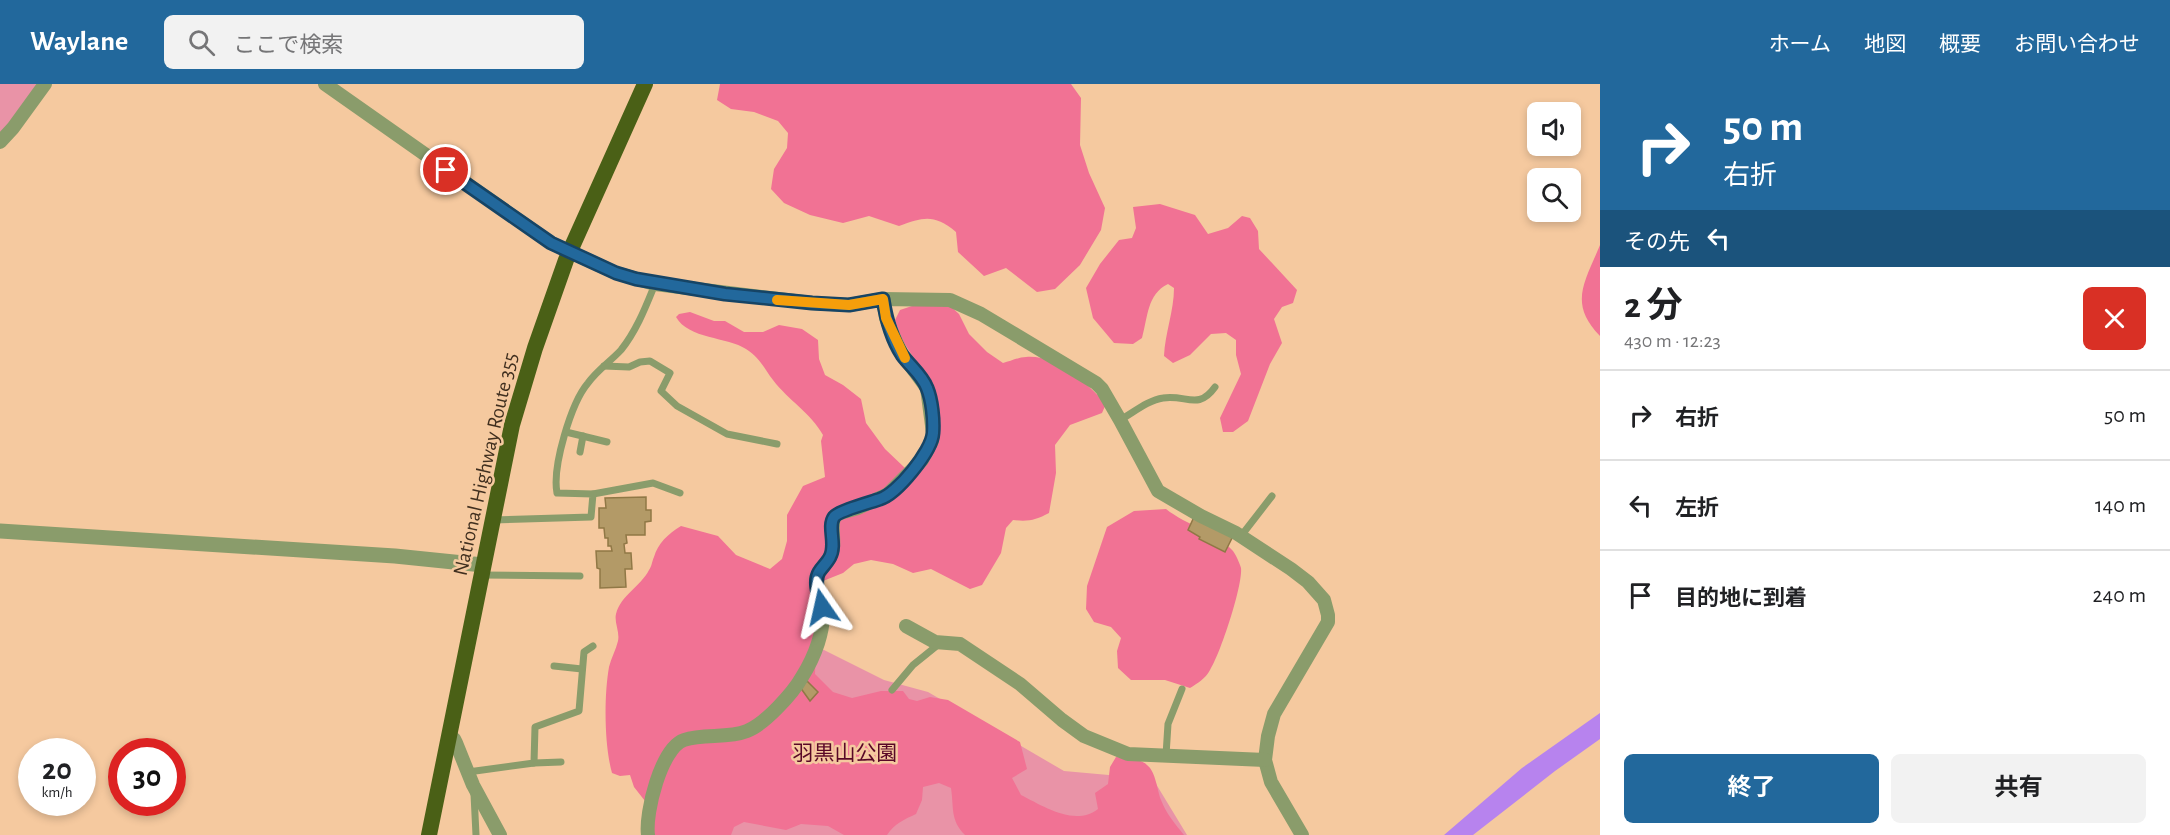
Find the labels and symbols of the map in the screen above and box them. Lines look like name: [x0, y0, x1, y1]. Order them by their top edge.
pin: [420, 144, 471, 195]
street label: National Highway Route 355: [450, 351, 521, 578]
position arrow: [790, 575, 854, 639]
speed limit sign: 30: [108, 738, 186, 816]
park label: 羽黒山公園: [793, 742, 898, 764]

